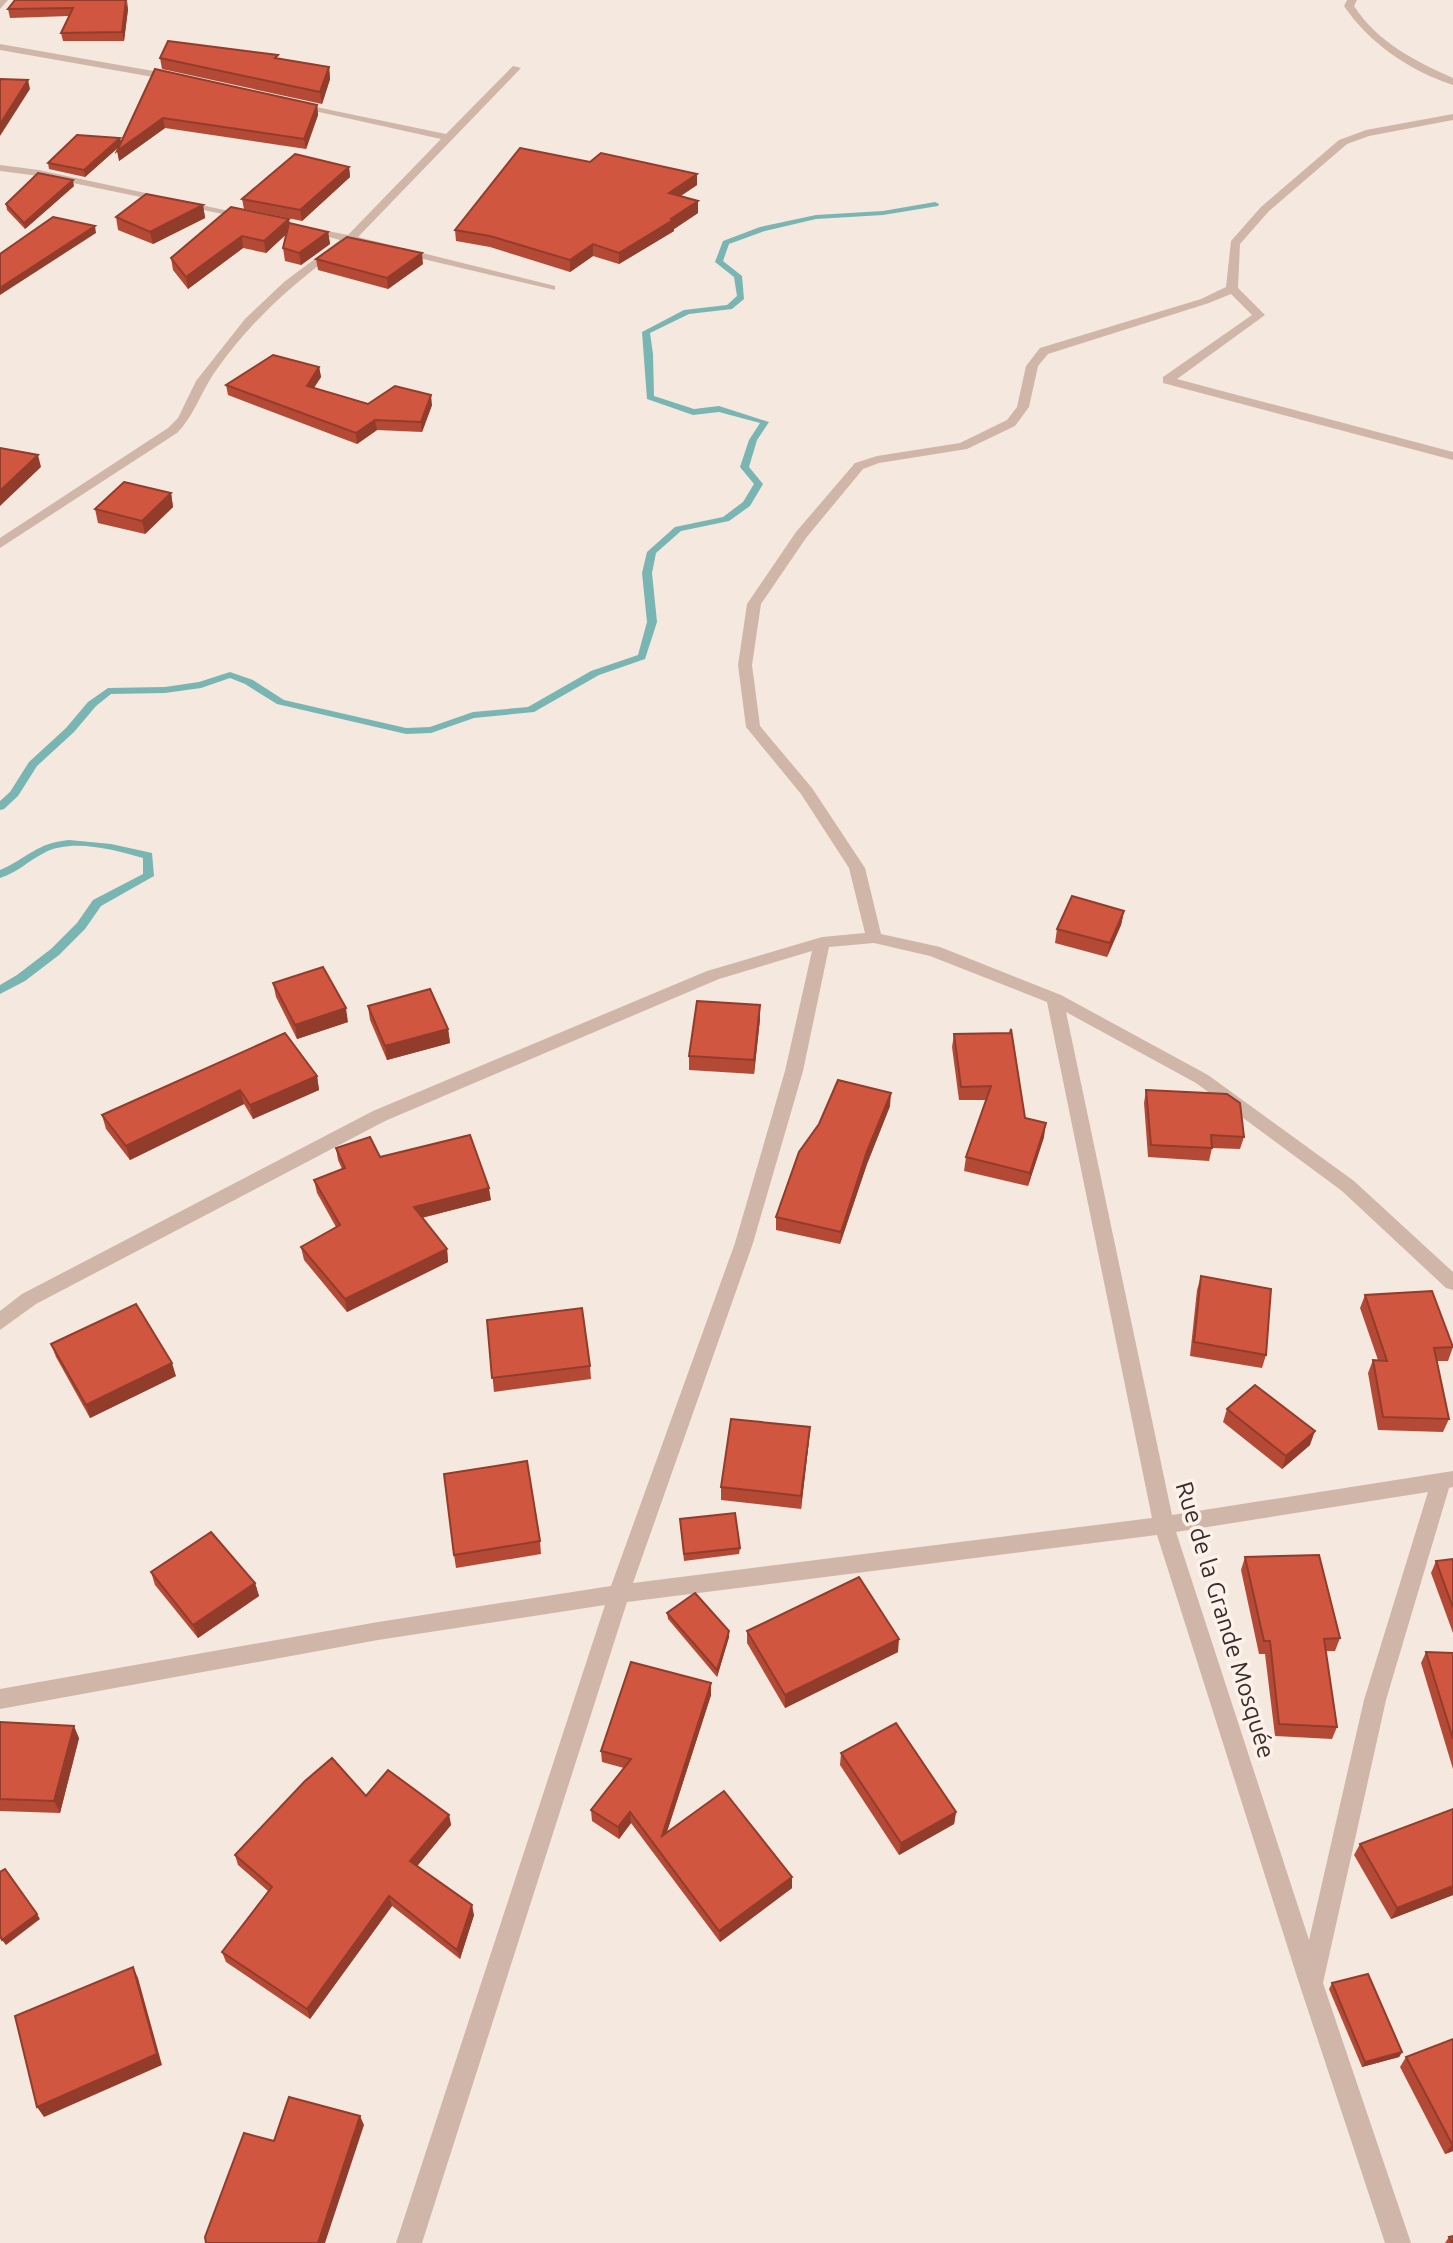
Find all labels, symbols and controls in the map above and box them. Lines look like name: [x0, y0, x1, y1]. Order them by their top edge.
street label: Rue de la Grande Mosquée: [1171, 1478, 1280, 1761]

